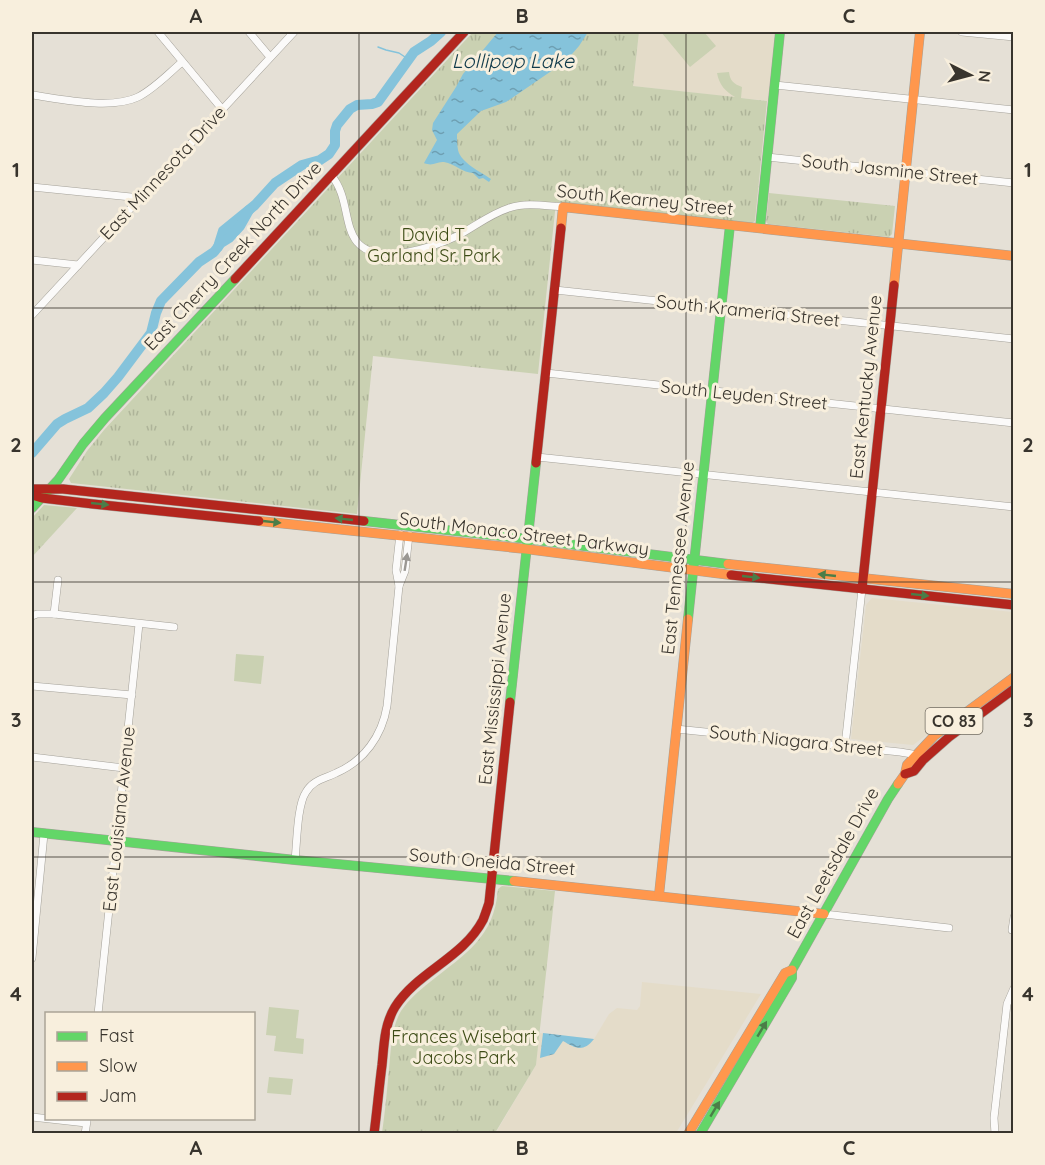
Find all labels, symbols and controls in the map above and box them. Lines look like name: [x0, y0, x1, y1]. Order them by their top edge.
text: A: [190, 3, 203, 28]
text: B: [515, 3, 529, 28]
text: C: [843, 3, 856, 28]
north arrow: [940, 45, 1000, 105]
water label: Lollipop Lake: [452, 48, 575, 73]
text: N: [974, 70, 995, 83]
street label: East Minnesota Drive: [95, 101, 231, 244]
street label: South Jasmine Street: [801, 149, 979, 190]
street label: East Cherry Creek North Drive: [139, 156, 326, 355]
text: 1: [12, 157, 20, 182]
text: 1: [1024, 157, 1032, 182]
street label: South Kearney Street: [556, 179, 734, 220]
park label: David T. Garland Sr. Park: [367, 223, 501, 267]
street label: South Krameria Street: [655, 289, 841, 332]
street label: East Kentucky Avenue: [844, 294, 887, 480]
street label: South Leyden Street: [659, 374, 829, 415]
text: 2: [10, 432, 22, 457]
text: 2: [1022, 432, 1034, 457]
street label: East Tennessee Avenue: [656, 460, 699, 656]
one-way arrow: [90, 499, 109, 509]
street label: South Monaco Street Parkway: [398, 507, 650, 560]
one-way arrow: [334, 514, 353, 524]
one-way arrow: [262, 517, 281, 527]
one-way arrow: [401, 552, 410, 571]
one-way arrow: [818, 570, 837, 579]
one-way arrow: [742, 573, 761, 582]
one-way arrow: [910, 590, 929, 600]
street label: East Mississippi Avenue: [473, 592, 516, 786]
text: 3: [11, 707, 21, 732]
text: 3: [1023, 707, 1033, 732]
road number: CO 83: [926, 708, 982, 734]
street label: South Niagara Street: [708, 720, 884, 761]
street label: East Louisiana Avenue: [97, 725, 140, 913]
street label: East Leetsdale Drive: [781, 783, 884, 943]
street label: South Oneida Street: [408, 843, 576, 880]
text: 4: [10, 981, 22, 1006]
text: 4: [1022, 981, 1034, 1006]
legend: [45, 1012, 255, 1120]
one-way arrow: [757, 1021, 768, 1037]
text: Fast: [99, 1024, 134, 1047]
park label: Frances Wisebart Jacobs Park: [391, 1025, 537, 1069]
text: Slow: [99, 1054, 137, 1077]
text: Jam: [99, 1084, 137, 1107]
one-way arrow: [709, 1101, 720, 1117]
text: A: [190, 1135, 203, 1160]
text: B: [515, 1135, 529, 1160]
text: C: [843, 1135, 856, 1160]

